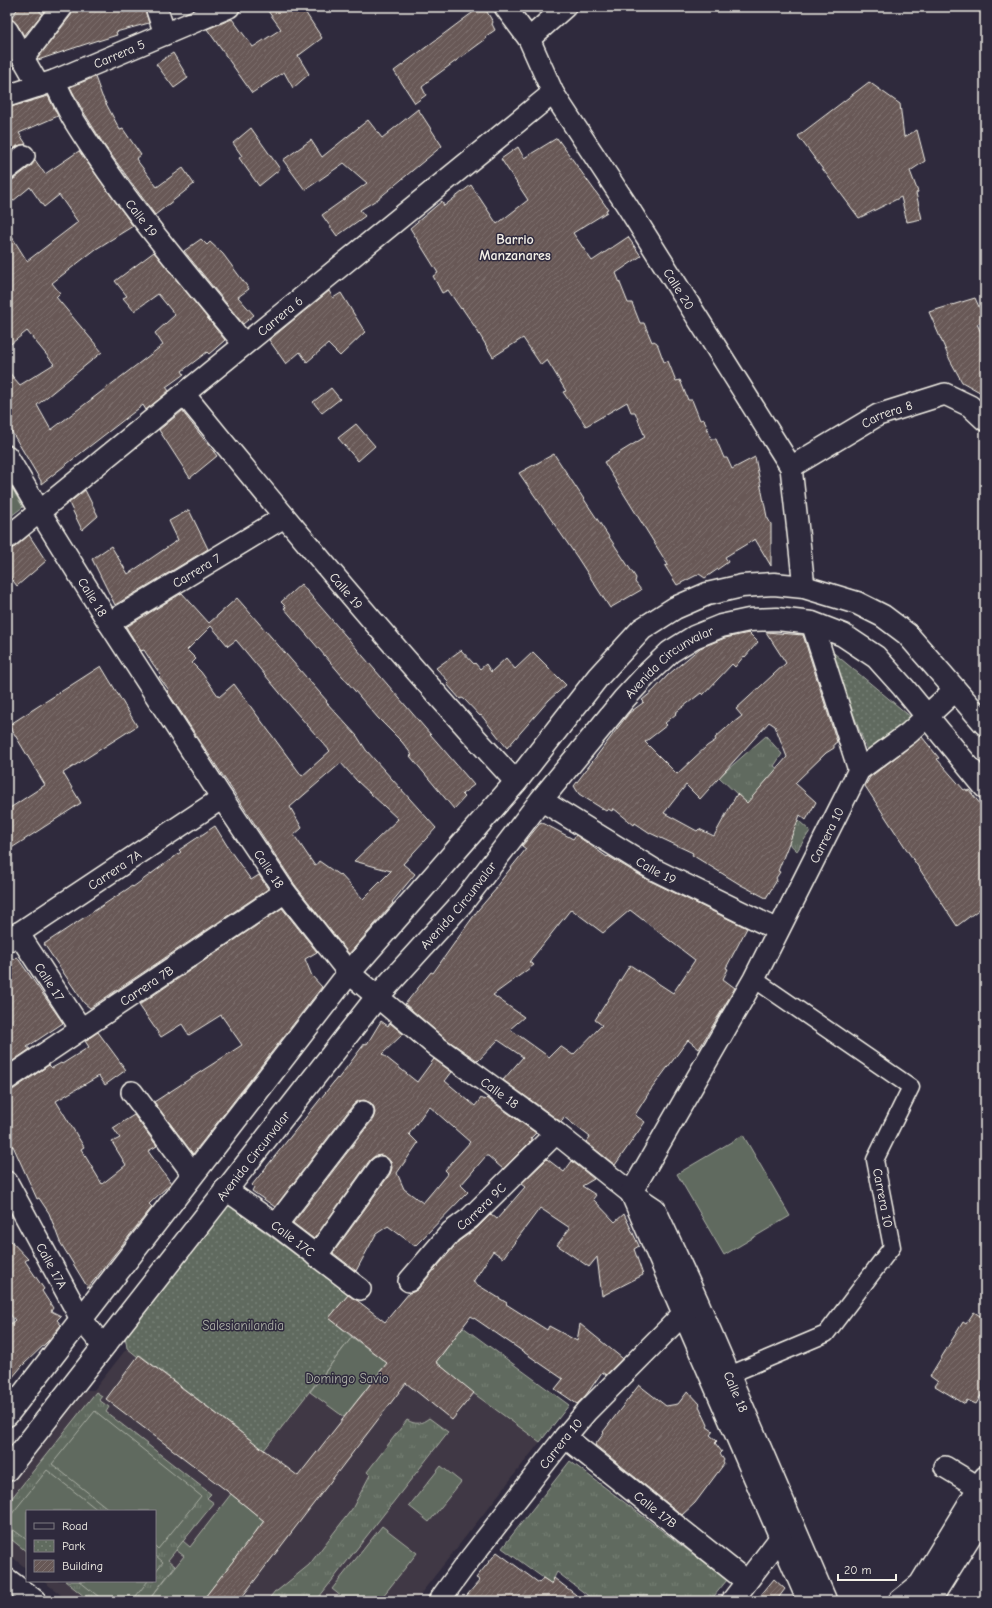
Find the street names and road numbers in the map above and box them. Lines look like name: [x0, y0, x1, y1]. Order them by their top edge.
street label: Carrera 5: [91, 36, 147, 71]
street label: Calle 19: [123, 196, 161, 240]
street label: Calle 20: [661, 265, 698, 312]
street label: Carrera 6: [254, 293, 306, 339]
street label: Carrera 8: [858, 397, 915, 431]
street label: Carrera 7: [169, 550, 223, 590]
street label: Calle 19: [327, 569, 366, 612]
street label: Calle 18: [75, 575, 111, 619]
street label: Avenida Circunvalar: [621, 622, 716, 701]
street label: Carrera 10: [806, 805, 847, 865]
street label: Carrera 7A: [85, 846, 144, 893]
street label: Calle 18: [251, 847, 288, 891]
street label: Calle 19: [634, 853, 679, 887]
street label: Avenida Circunvalar: [417, 858, 499, 952]
street label: Calle 17: [32, 960, 68, 1003]
street label: Carrera 7B: [117, 962, 176, 1009]
street label: Calle 18: [478, 1074, 522, 1111]
street label: Avenida Circunvalar: [213, 1107, 293, 1204]
street label: Carrera 10: [870, 1167, 896, 1229]
street label: Carrera 9C: [453, 1180, 509, 1233]
street label: Calle 17C: [268, 1217, 318, 1259]
street label: Calle 17A: [34, 1240, 71, 1292]
street label: Calle 18: [721, 1369, 752, 1415]
street label: Carrera 10: [536, 1415, 585, 1472]
street label: Calle 17B: [631, 1488, 680, 1531]

